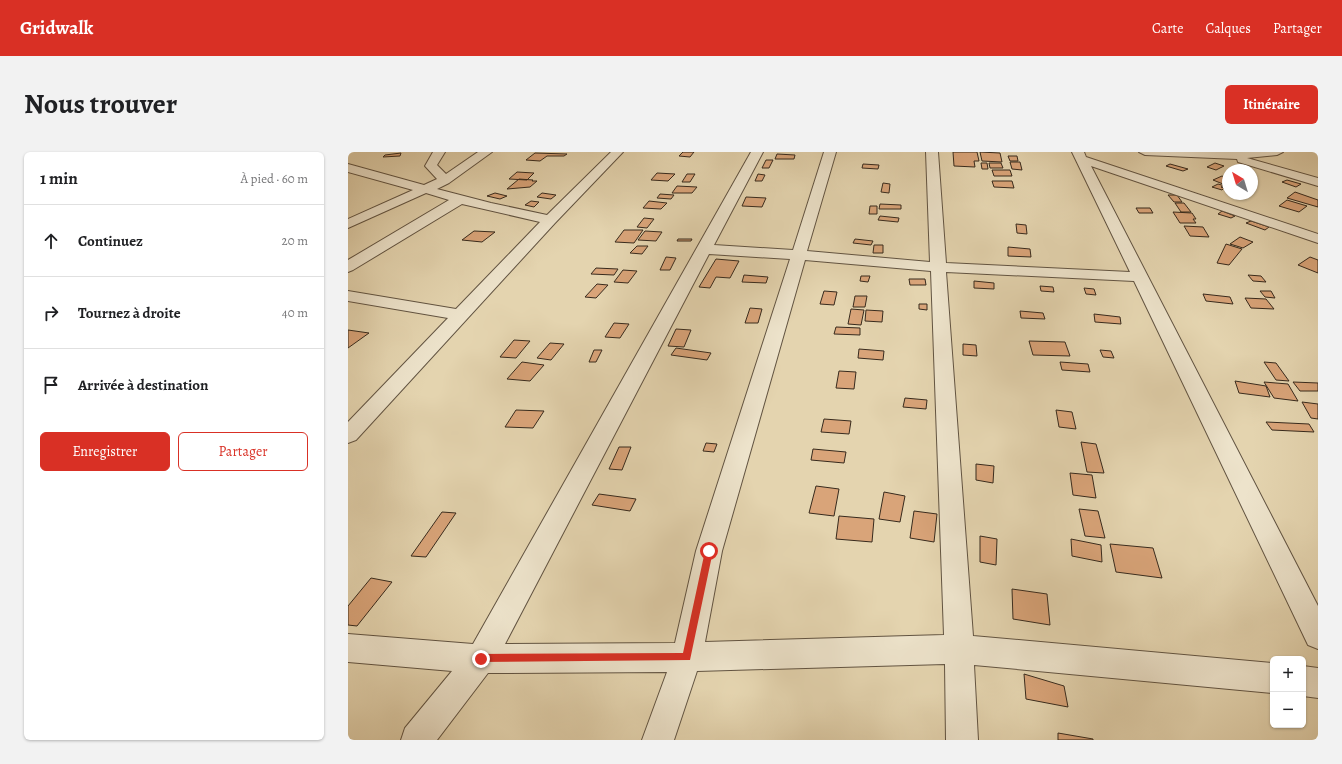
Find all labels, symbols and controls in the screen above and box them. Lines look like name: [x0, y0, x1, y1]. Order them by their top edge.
text: Gridwalk: [20, 15, 93, 41]
text: Carte: [1152, 19, 1183, 38]
text: Calques: [1205, 19, 1251, 38]
text: Partager: [1273, 19, 1322, 38]
text: Nous trouver: [24, 85, 177, 123]
button: Itinéraire: [1225, 85, 1318, 124]
north arrow: [1222, 164, 1258, 200]
text: 1 min: [40, 167, 78, 190]
text: À pied · 60 m: [240, 170, 308, 187]
icon: ahead: [40, 230, 62, 252]
text: Continuez: [78, 231, 143, 251]
text: 20 m: [282, 232, 308, 249]
icon: right: [40, 302, 62, 324]
text: Tournez à droite: [78, 303, 181, 323]
text: 40 m: [282, 304, 308, 321]
icon: arrive: [40, 374, 62, 396]
text: Arrivée à destination: [78, 375, 209, 395]
button: Enregistrer: [40, 432, 170, 471]
button: Partager: [178, 432, 308, 471]
route start: [700, 542, 718, 560]
route end: [472, 650, 490, 668]
map controls: [1270, 656, 1306, 728]
button: +: [1270, 656, 1306, 692]
button: −: [1270, 692, 1306, 728]

